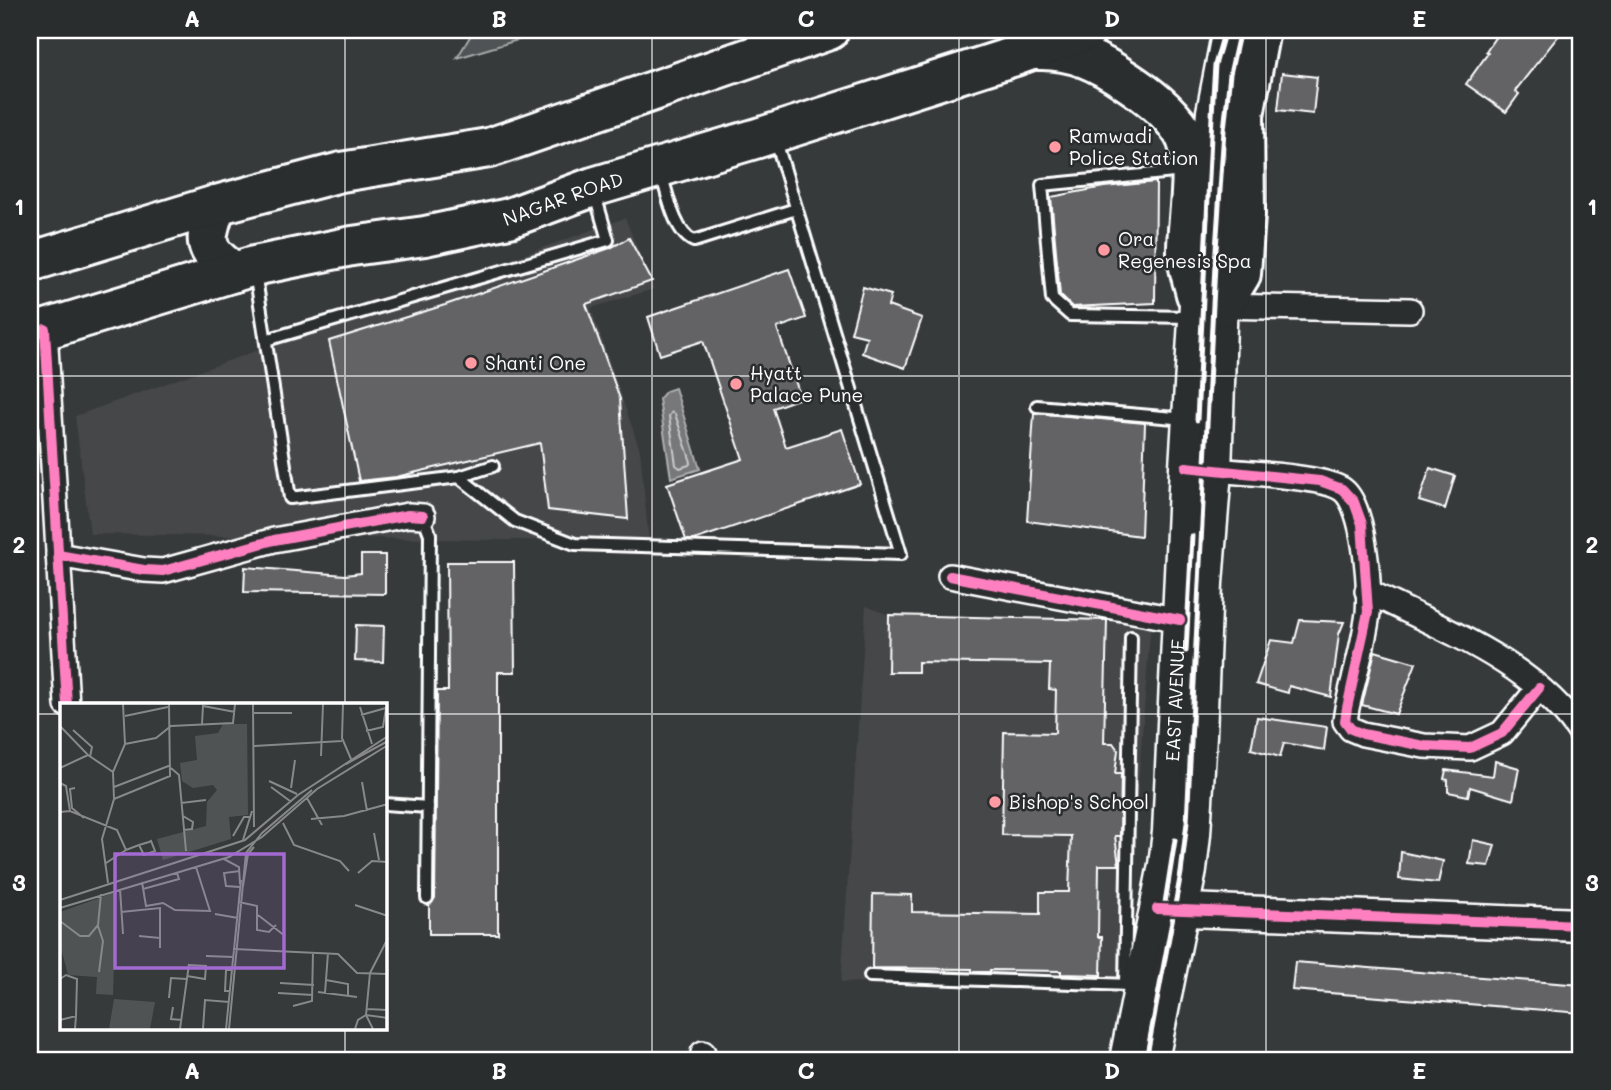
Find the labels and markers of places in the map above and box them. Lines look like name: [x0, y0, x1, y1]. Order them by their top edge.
place label: Ramwadi Police Station: [1069, 123, 1198, 170]
marker: Ramwadi Police Station: [1047, 139, 1063, 155]
place label: Ora Regenesis Spa: [1118, 226, 1252, 273]
marker: Ora Regenesis Spa: [1096, 242, 1112, 258]
place label: Shanti One: [485, 350, 586, 375]
marker: Shanti One: [463, 355, 479, 371]
place label: Hyatt Palace Pune: [750, 360, 863, 407]
marker: Hyatt Palace Pune: [728, 376, 744, 392]
place label: Bishop's School: [1009, 789, 1149, 814]
marker: Bishop's School: [987, 794, 1003, 810]

